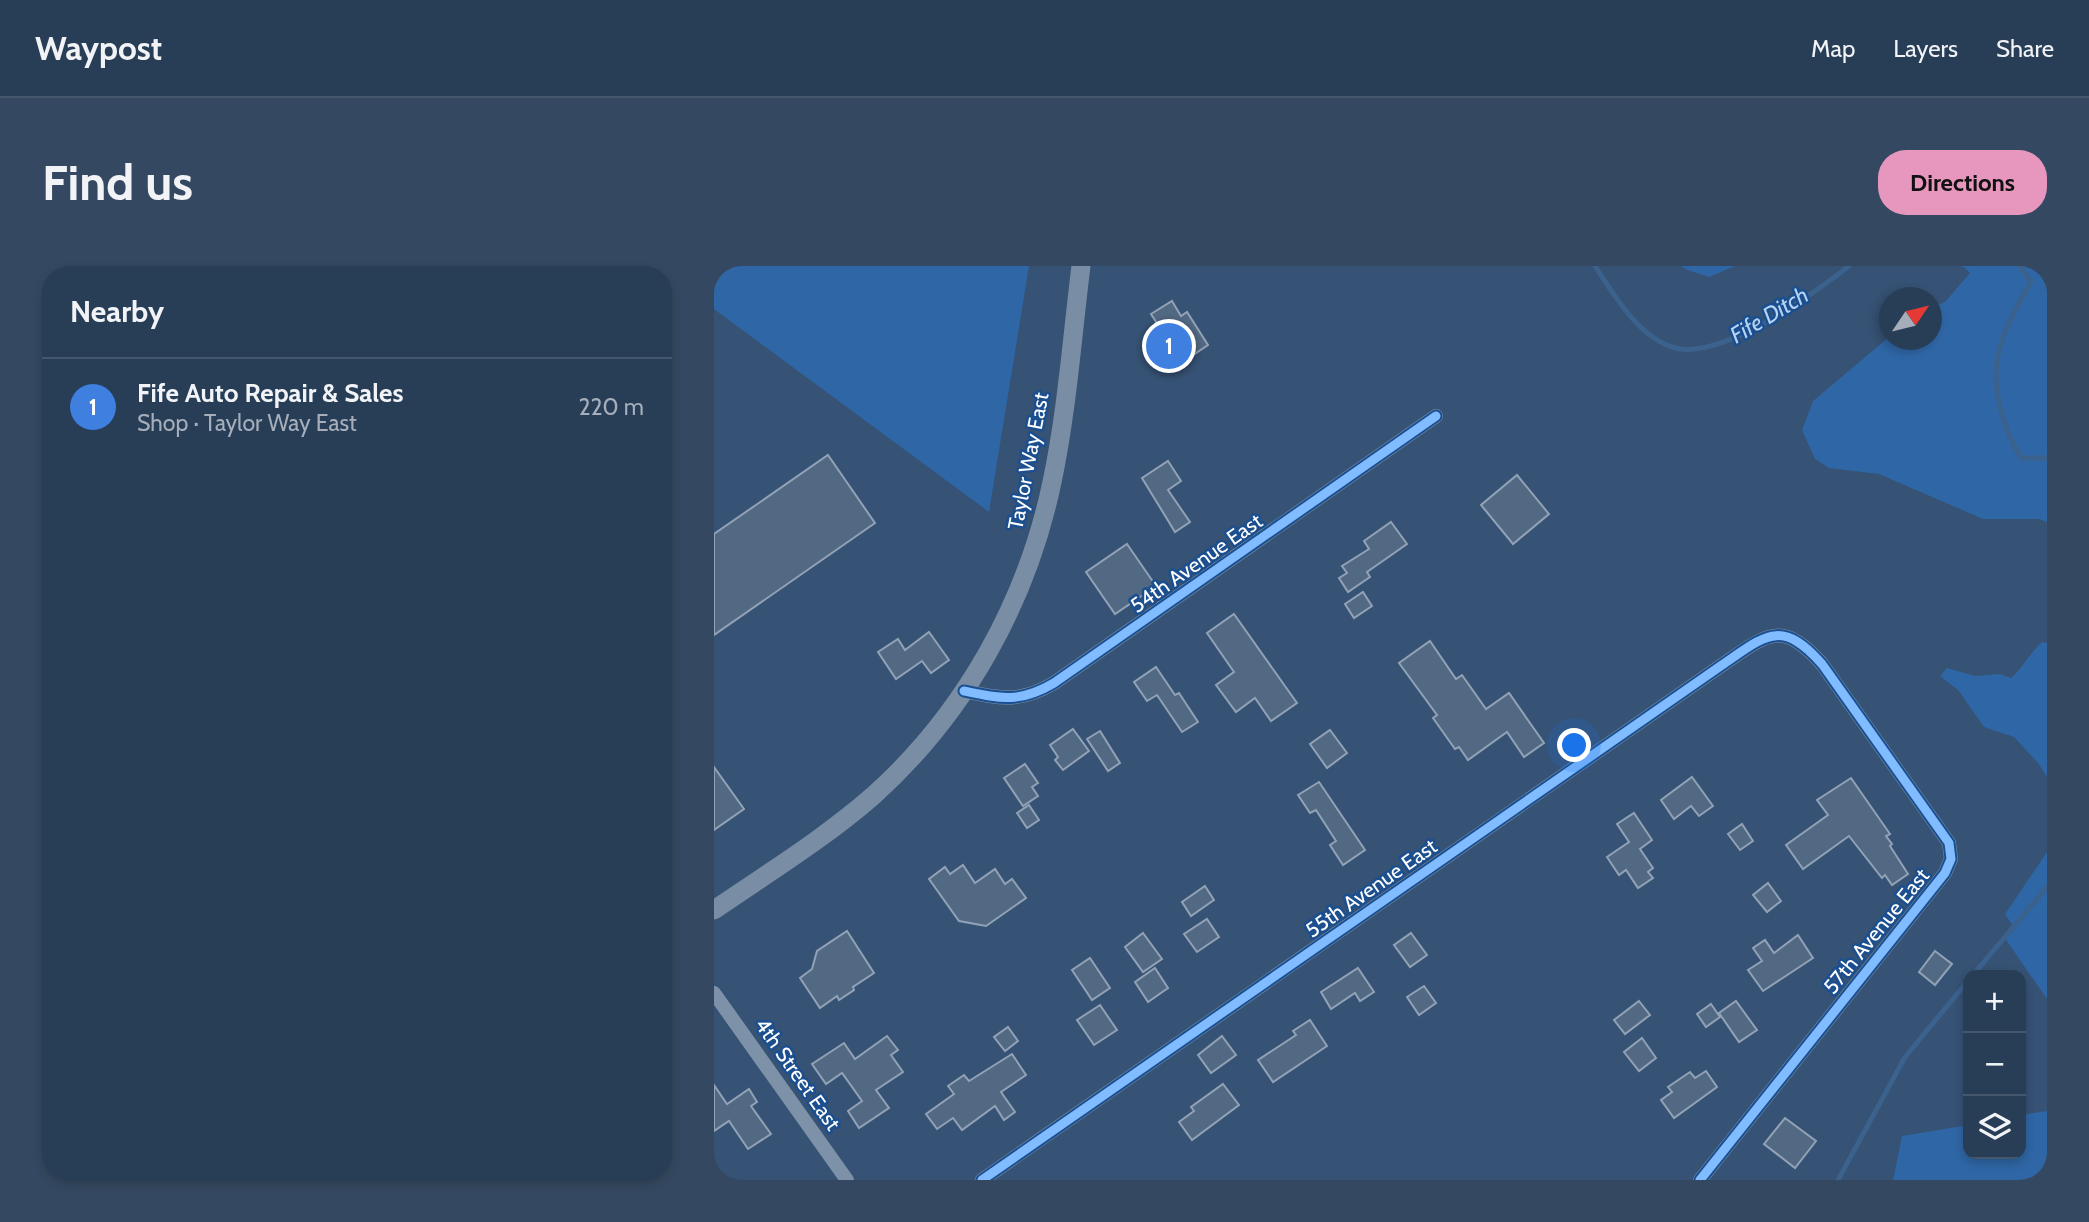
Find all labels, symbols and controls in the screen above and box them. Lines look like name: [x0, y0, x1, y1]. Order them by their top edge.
text: Waypost: [35, 28, 162, 68]
text: Map: [1811, 34, 1855, 63]
text: Layers: [1893, 34, 1958, 63]
text: Share: [1996, 34, 2054, 63]
button: Directions: [1878, 150, 2047, 215]
text: Find us: [42, 153, 193, 212]
water label: Fife Ditch: [1725, 281, 1813, 349]
north arrow: [1879, 287, 1942, 350]
text: Nearby: [70, 293, 164, 330]
pin: 1: [1146, 320, 1192, 372]
text: Fife Auto Repair & Sales: [137, 377, 403, 409]
street label: Taylor Way East: [1002, 390, 1054, 532]
text: 1: [89, 393, 97, 421]
text: 220 m: [578, 393, 644, 421]
text: Shop · Taylor Way East: [137, 409, 357, 437]
street label: 54th Avenue East: [1125, 508, 1267, 618]
your location: [1557, 728, 1591, 762]
street label: 55th Avenue East: [1300, 833, 1442, 943]
street label: 57th Avenue East: [1818, 863, 1934, 999]
map controls: [1963, 970, 2026, 1159]
button: +: [1963, 970, 2026, 1033]
street label: 4th Street East: [750, 1013, 846, 1135]
button: −: [1963, 1033, 2026, 1096]
button: layers: [1963, 1096, 2026, 1159]

